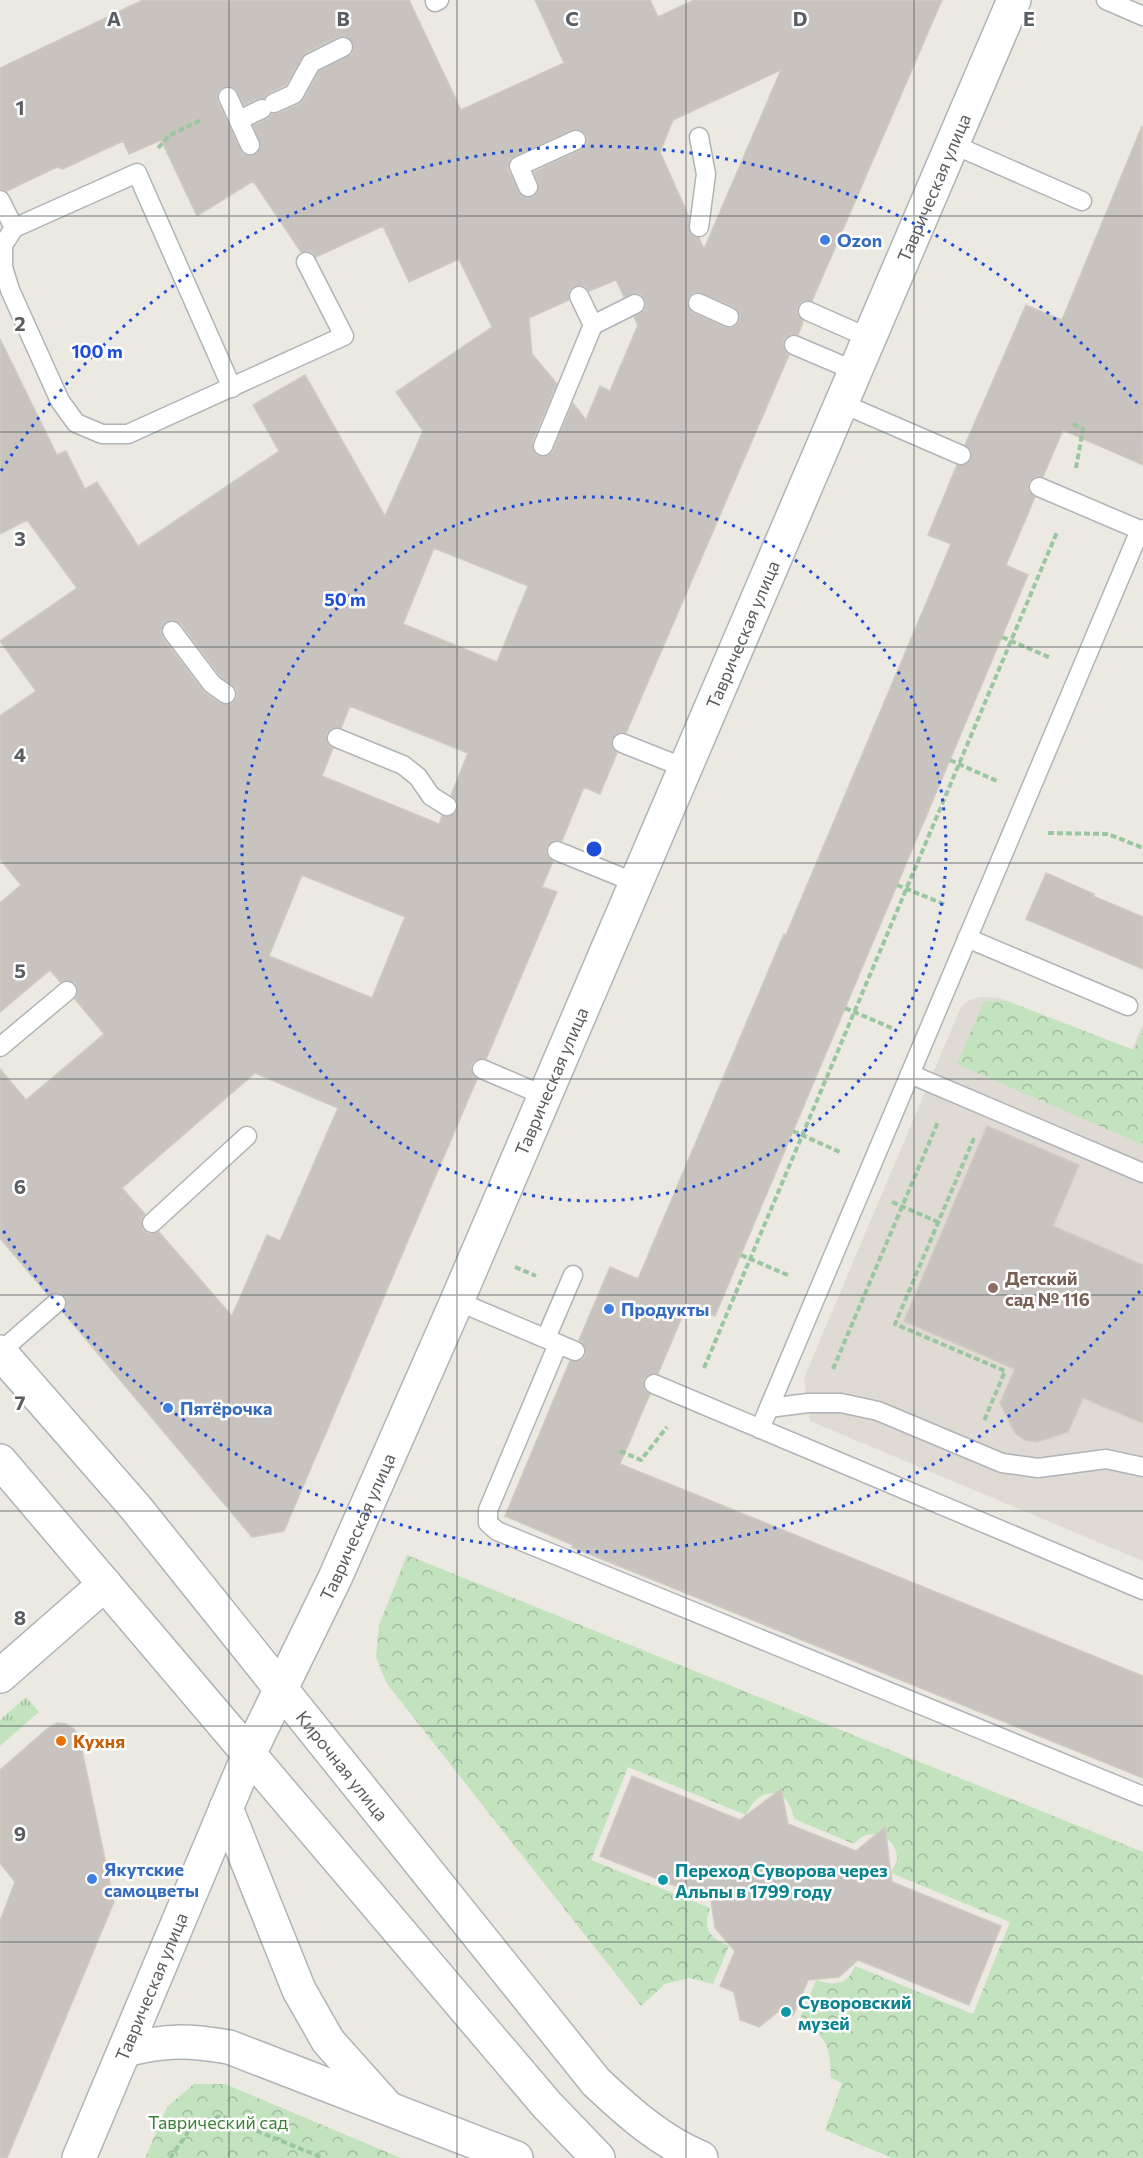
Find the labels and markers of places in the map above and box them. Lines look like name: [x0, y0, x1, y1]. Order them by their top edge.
place label: Ozon: [837, 229, 882, 251]
marker: Ozon: [818, 233, 832, 247]
centre of rings: [584, 839, 604, 859]
place label: Детский сад № 116: [1005, 1267, 1090, 1310]
marker: Детский сад № 116: [986, 1281, 1000, 1295]
place label: Продукты: [621, 1298, 709, 1320]
marker: Продукты: [602, 1302, 616, 1316]
place label: Пятёрочка: [180, 1397, 272, 1419]
marker: Пятёрочка: [161, 1401, 175, 1415]
place label: Кухня: [73, 1730, 125, 1752]
marker: Кухня: [54, 1734, 68, 1748]
place label: Якутские самоцветы: [104, 1858, 199, 1901]
place label: Переход Суворова через Альпы в 1799 году: [675, 1859, 888, 1902]
marker: Якутские самоцветы: [85, 1872, 99, 1886]
marker: Переход Суворова через Альпы в 1799 году: [656, 1873, 670, 1887]
place label: Суворовский музей: [798, 1991, 912, 2034]
marker: Суворовский музей: [779, 2005, 793, 2019]

